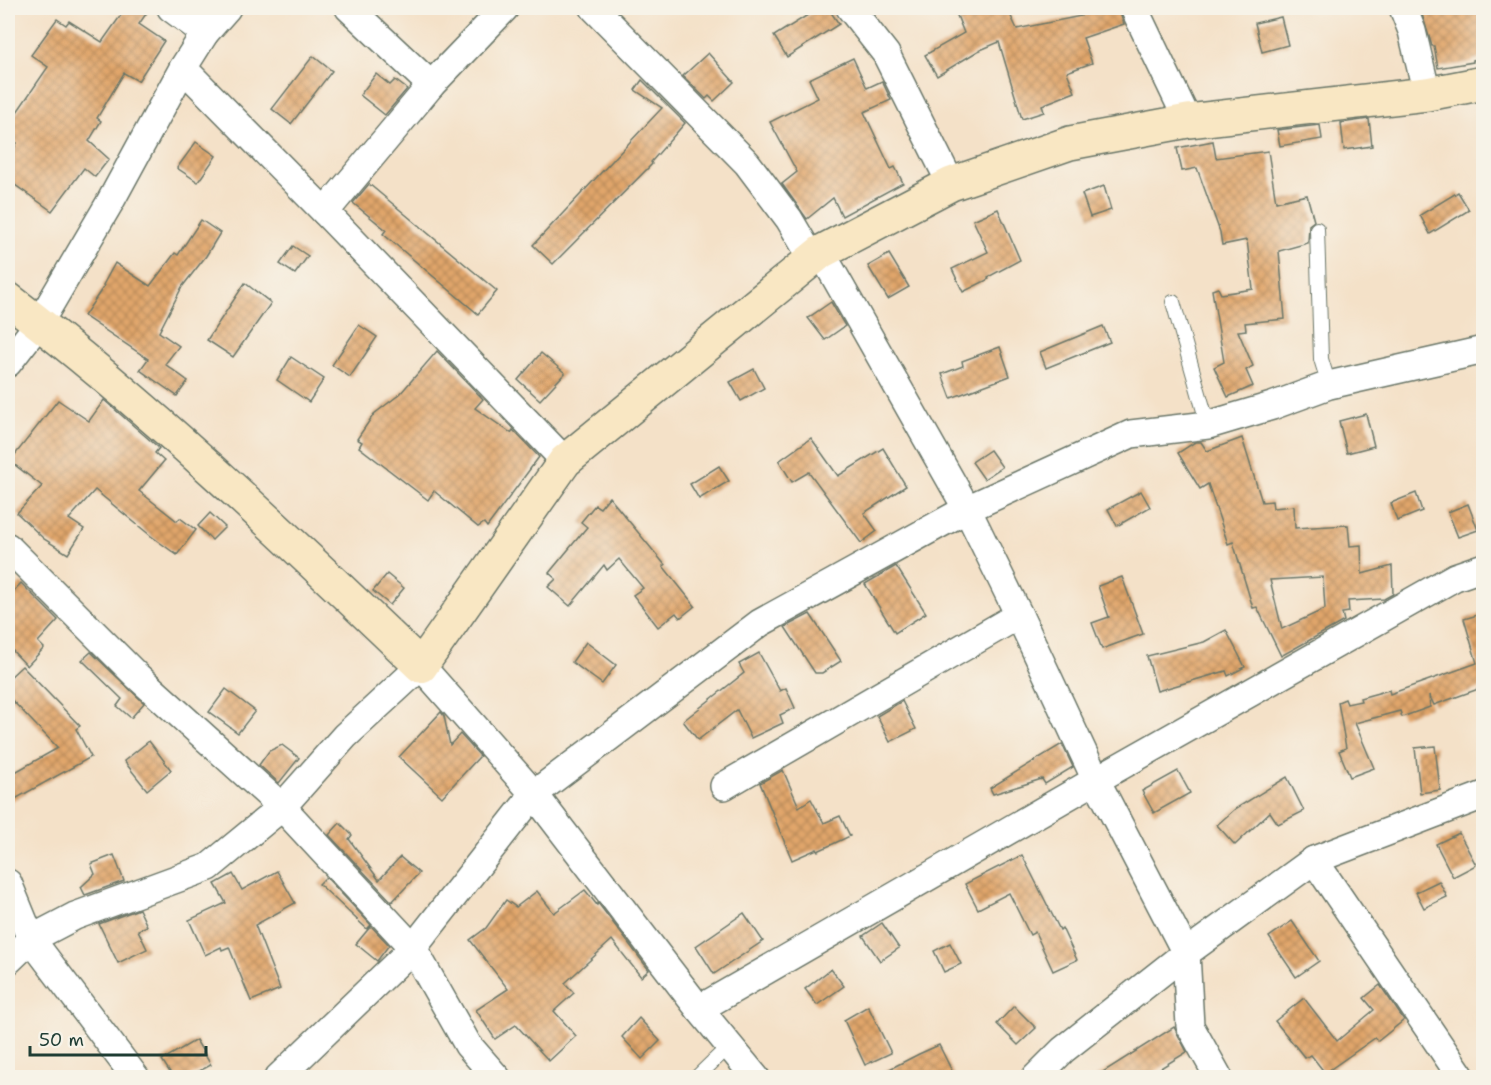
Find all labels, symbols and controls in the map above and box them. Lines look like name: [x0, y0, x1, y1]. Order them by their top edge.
scale bar: [30, 1019, 206, 1057]
text: 50 m: [39, 1028, 84, 1052]

